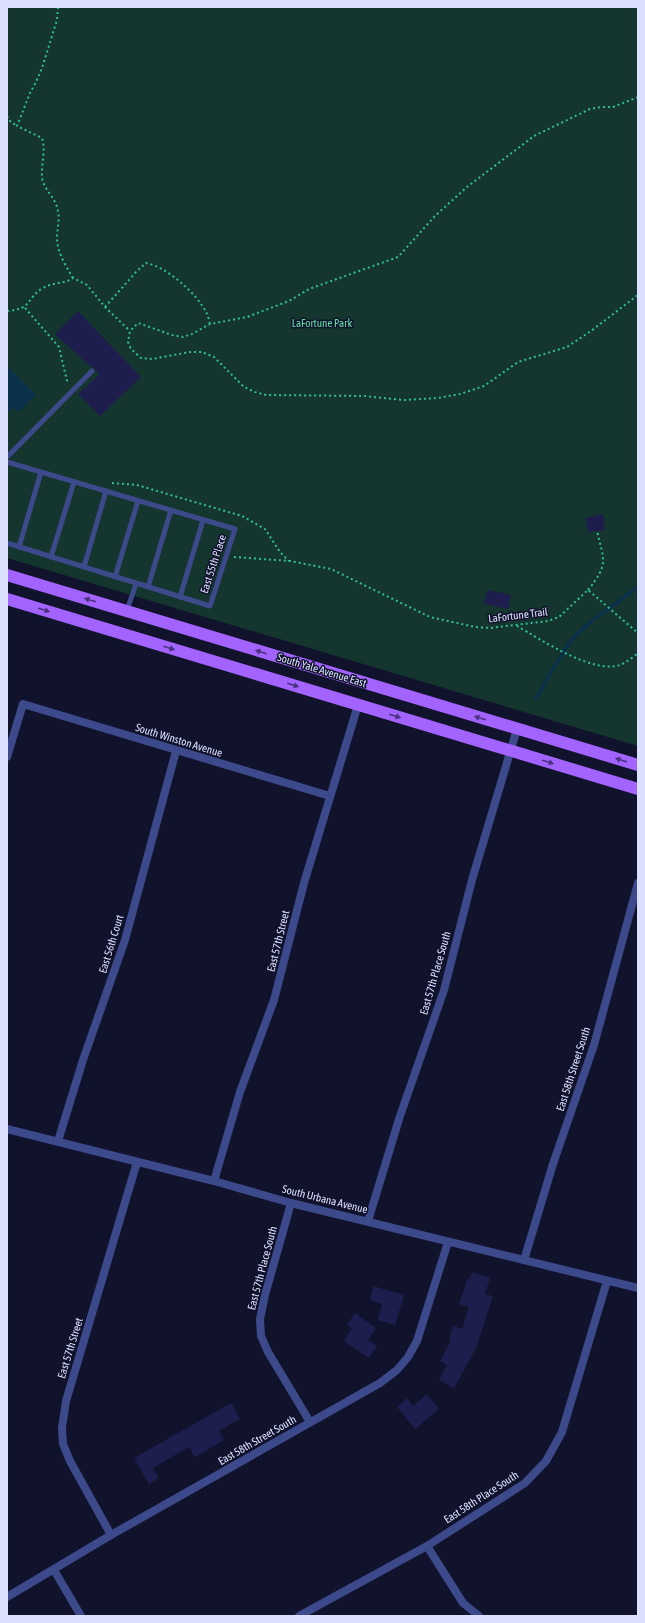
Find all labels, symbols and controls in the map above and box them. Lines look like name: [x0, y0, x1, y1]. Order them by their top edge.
park label: LaFortune Park: [292, 317, 352, 329]
street label: East 55th Place: [198, 533, 228, 595]
one-way arrow: [83, 597, 95, 603]
street label: LaFortune Trail: [488, 605, 549, 625]
one-way arrow: [39, 607, 51, 613]
one-way arrow: [163, 645, 175, 651]
one-way arrow: [255, 649, 267, 655]
street label: South Yale Avenue East: [276, 651, 368, 689]
one-way arrow: [288, 682, 300, 688]
one-way arrow: [389, 713, 401, 719]
one-way arrow: [473, 715, 485, 721]
street label: South Winston Avenue: [134, 721, 224, 759]
one-way arrow: [615, 757, 627, 763]
one-way arrow: [542, 759, 554, 765]
street label: East 57th Street: [265, 909, 291, 973]
street label: East 56th Court: [96, 913, 126, 975]
street label: East 57th Place South: [417, 930, 453, 1016]
street label: East 58th Street South: [554, 1025, 592, 1113]
street label: South Urbana Avenue: [281, 1183, 369, 1215]
street label: East 57th Place South: [245, 1225, 279, 1311]
street label: East 57th Street: [55, 1316, 85, 1380]
street label: East 58th Street South: [216, 1413, 298, 1467]
street label: East 58th Place South: [442, 1468, 520, 1526]

